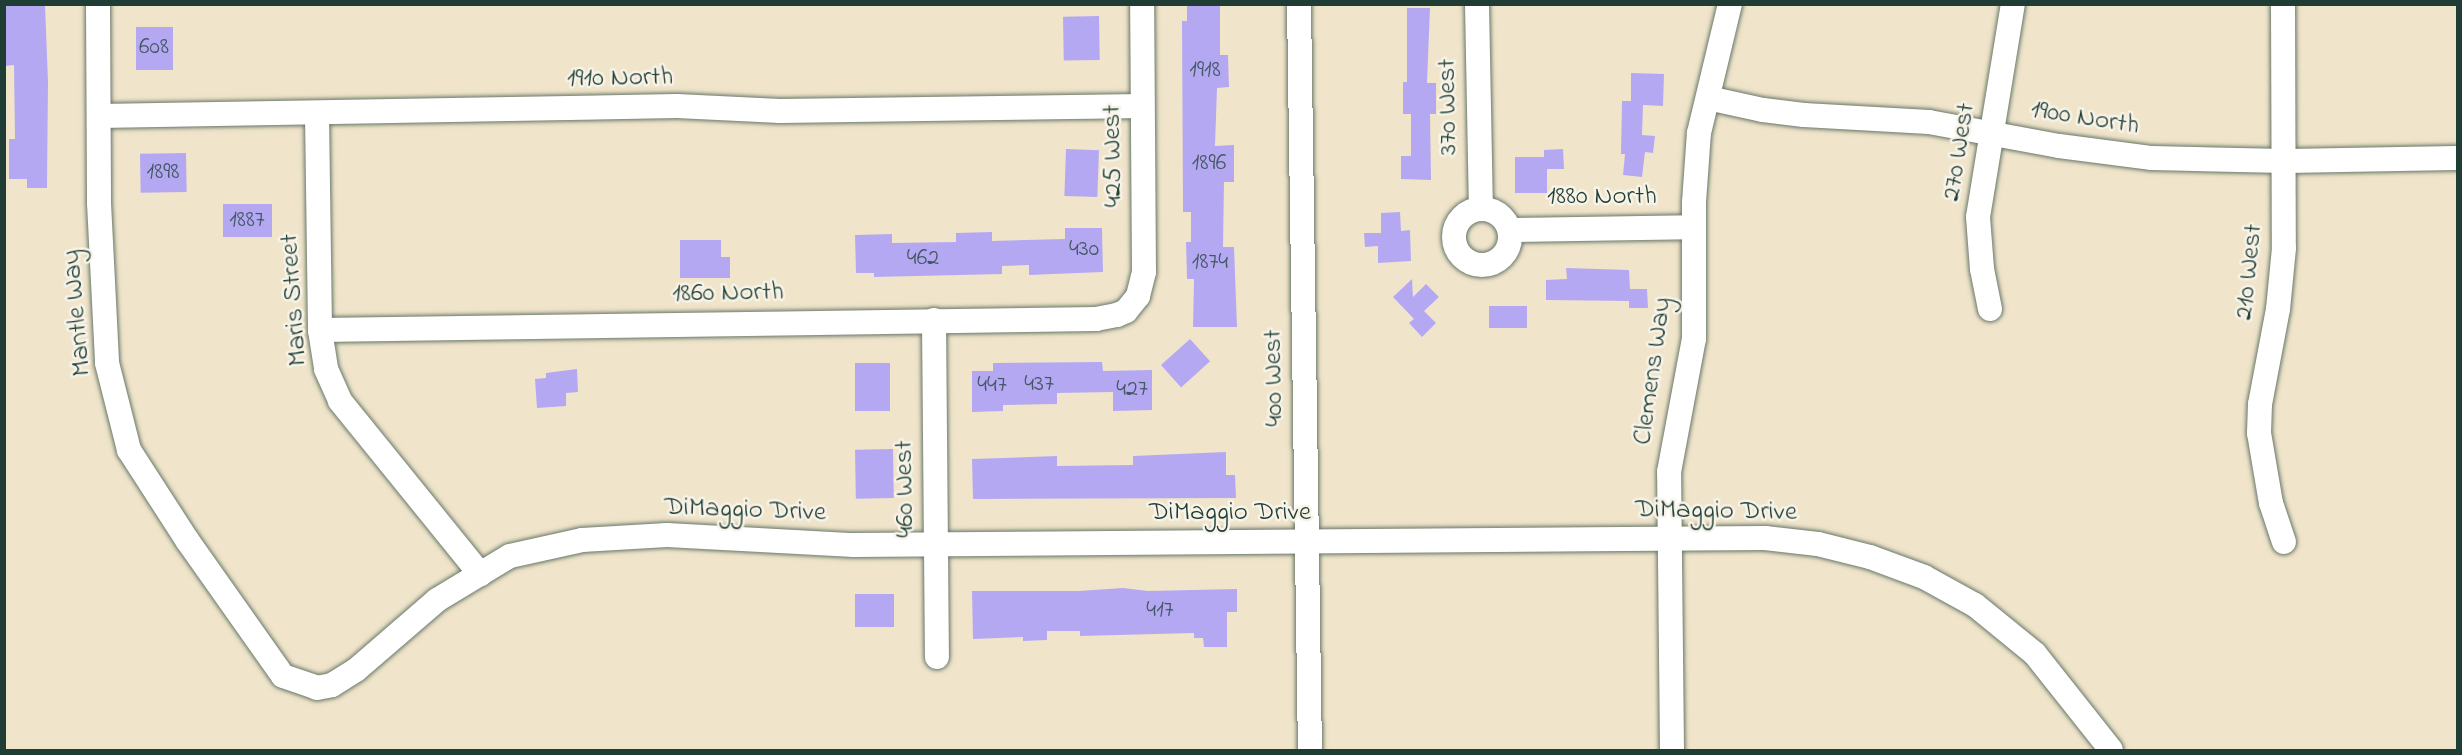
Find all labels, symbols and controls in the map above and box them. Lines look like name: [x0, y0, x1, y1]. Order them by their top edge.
house number: 608: [139, 34, 169, 62]
house number: 1918: [1189, 57, 1221, 85]
street label: 370 West: [1431, 58, 1465, 156]
street label: 1910 North: [567, 61, 673, 95]
street label: 1900 North: [2028, 93, 2142, 143]
street label: 270 West: [1935, 101, 1983, 203]
street label: 425 West: [1096, 104, 1130, 208]
house number: 1896: [1192, 150, 1226, 178]
house number: 1898: [147, 159, 179, 187]
street label: 1880 North: [1547, 181, 1657, 213]
house number: 1887: [229, 207, 265, 235]
street label: 210 West: [2228, 222, 2270, 322]
street label: Maris Street: [273, 233, 315, 367]
house number: 430: [1069, 236, 1099, 264]
house number: 462: [907, 245, 939, 273]
street label: Mantle Way: [55, 248, 99, 378]
house number: 1874: [1192, 249, 1228, 277]
street label: 1860 North: [672, 276, 784, 310]
street label: Clemens Way: [1627, 295, 1679, 447]
street label: 400 West: [1257, 329, 1291, 427]
house number: 437: [1024, 371, 1054, 399]
house number: 447: [977, 372, 1007, 400]
house number: 427: [1116, 376, 1148, 404]
street label: 460 West: [888, 440, 922, 538]
street label: DiMaggio Drive: [663, 491, 827, 529]
street label: DiMaggio Drive: [1635, 493, 1797, 529]
street label: DiMaggio Drive: [1149, 497, 1311, 529]
house number: 417: [1146, 597, 1174, 625]

